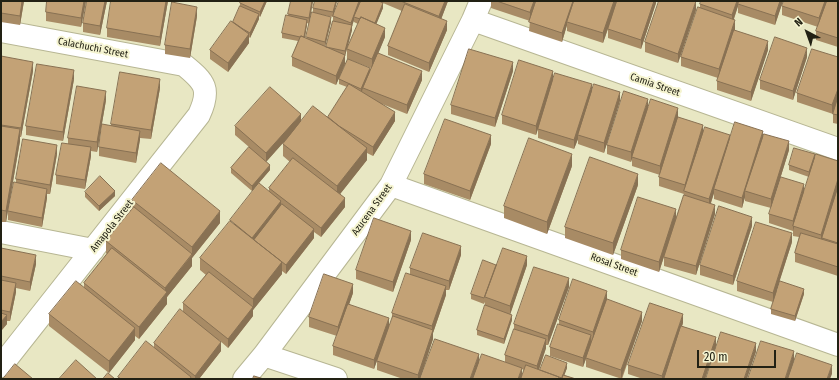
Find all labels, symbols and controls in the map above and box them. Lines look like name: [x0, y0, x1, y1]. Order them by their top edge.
north arrow: [787, 12, 827, 52]
text: N: [792, 15, 806, 30]
street label: Calachuchi Street: [57, 35, 129, 61]
street label: Camia Street: [628, 71, 682, 99]
street label: Azucena Street: [349, 182, 395, 238]
street label: Amapola Street: [88, 198, 136, 254]
street label: Rosal Street: [589, 251, 639, 279]
scale bar: [699, 342, 778, 368]
text: 20 m: [704, 350, 728, 364]

